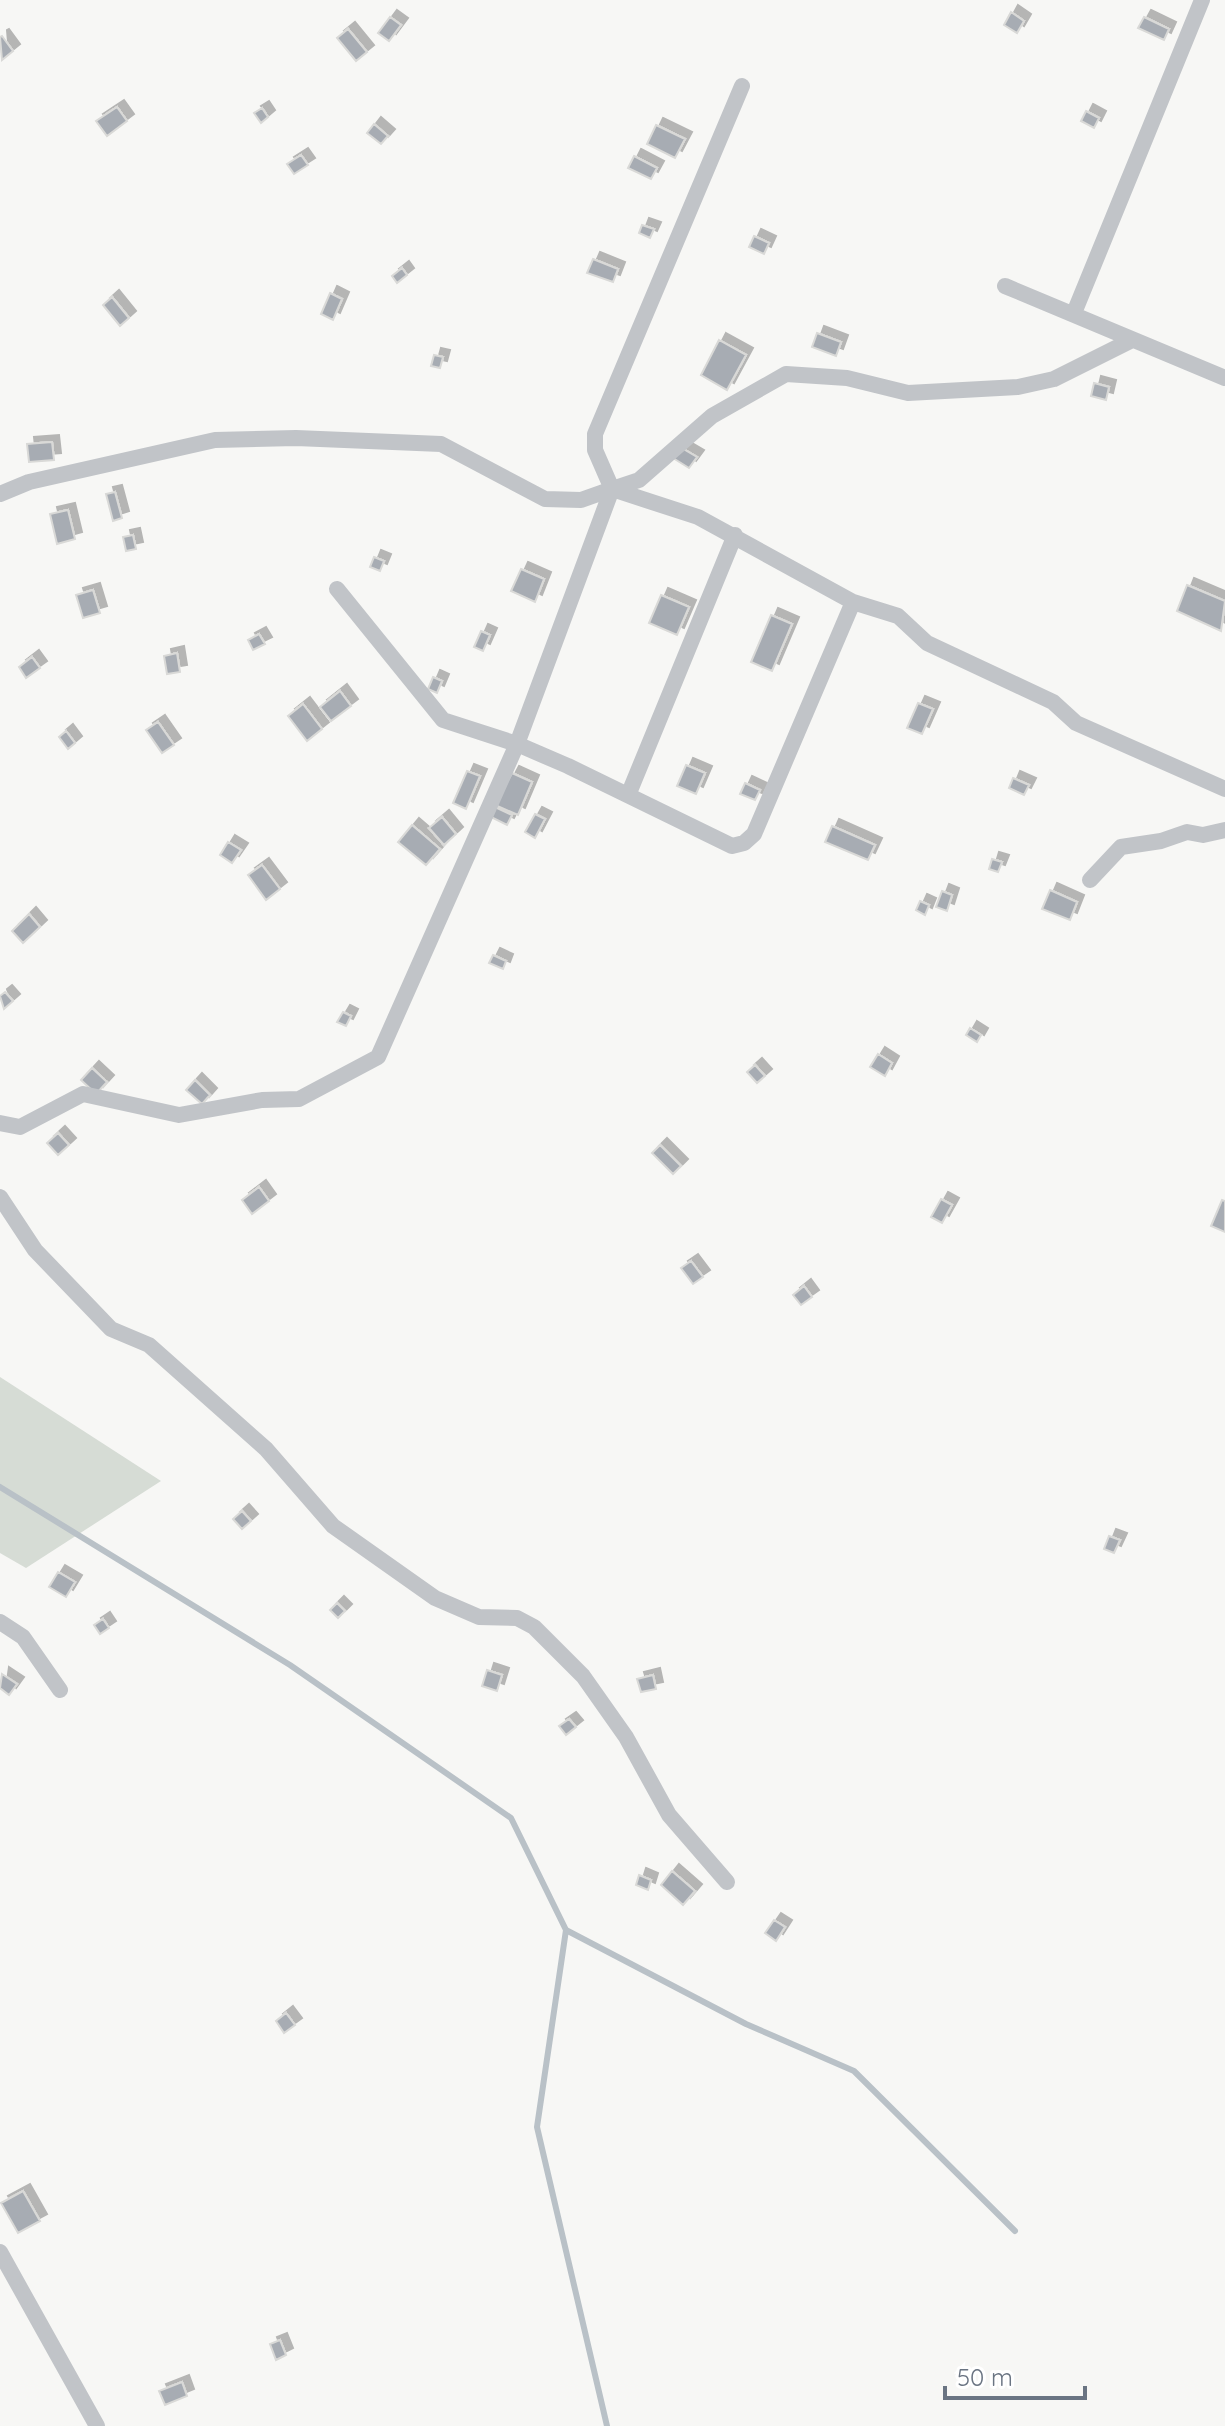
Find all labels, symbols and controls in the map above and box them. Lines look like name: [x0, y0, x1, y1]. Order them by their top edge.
scale bar: [945, 2350, 1085, 2400]
text: 50 m: [957, 2362, 1013, 2392]

